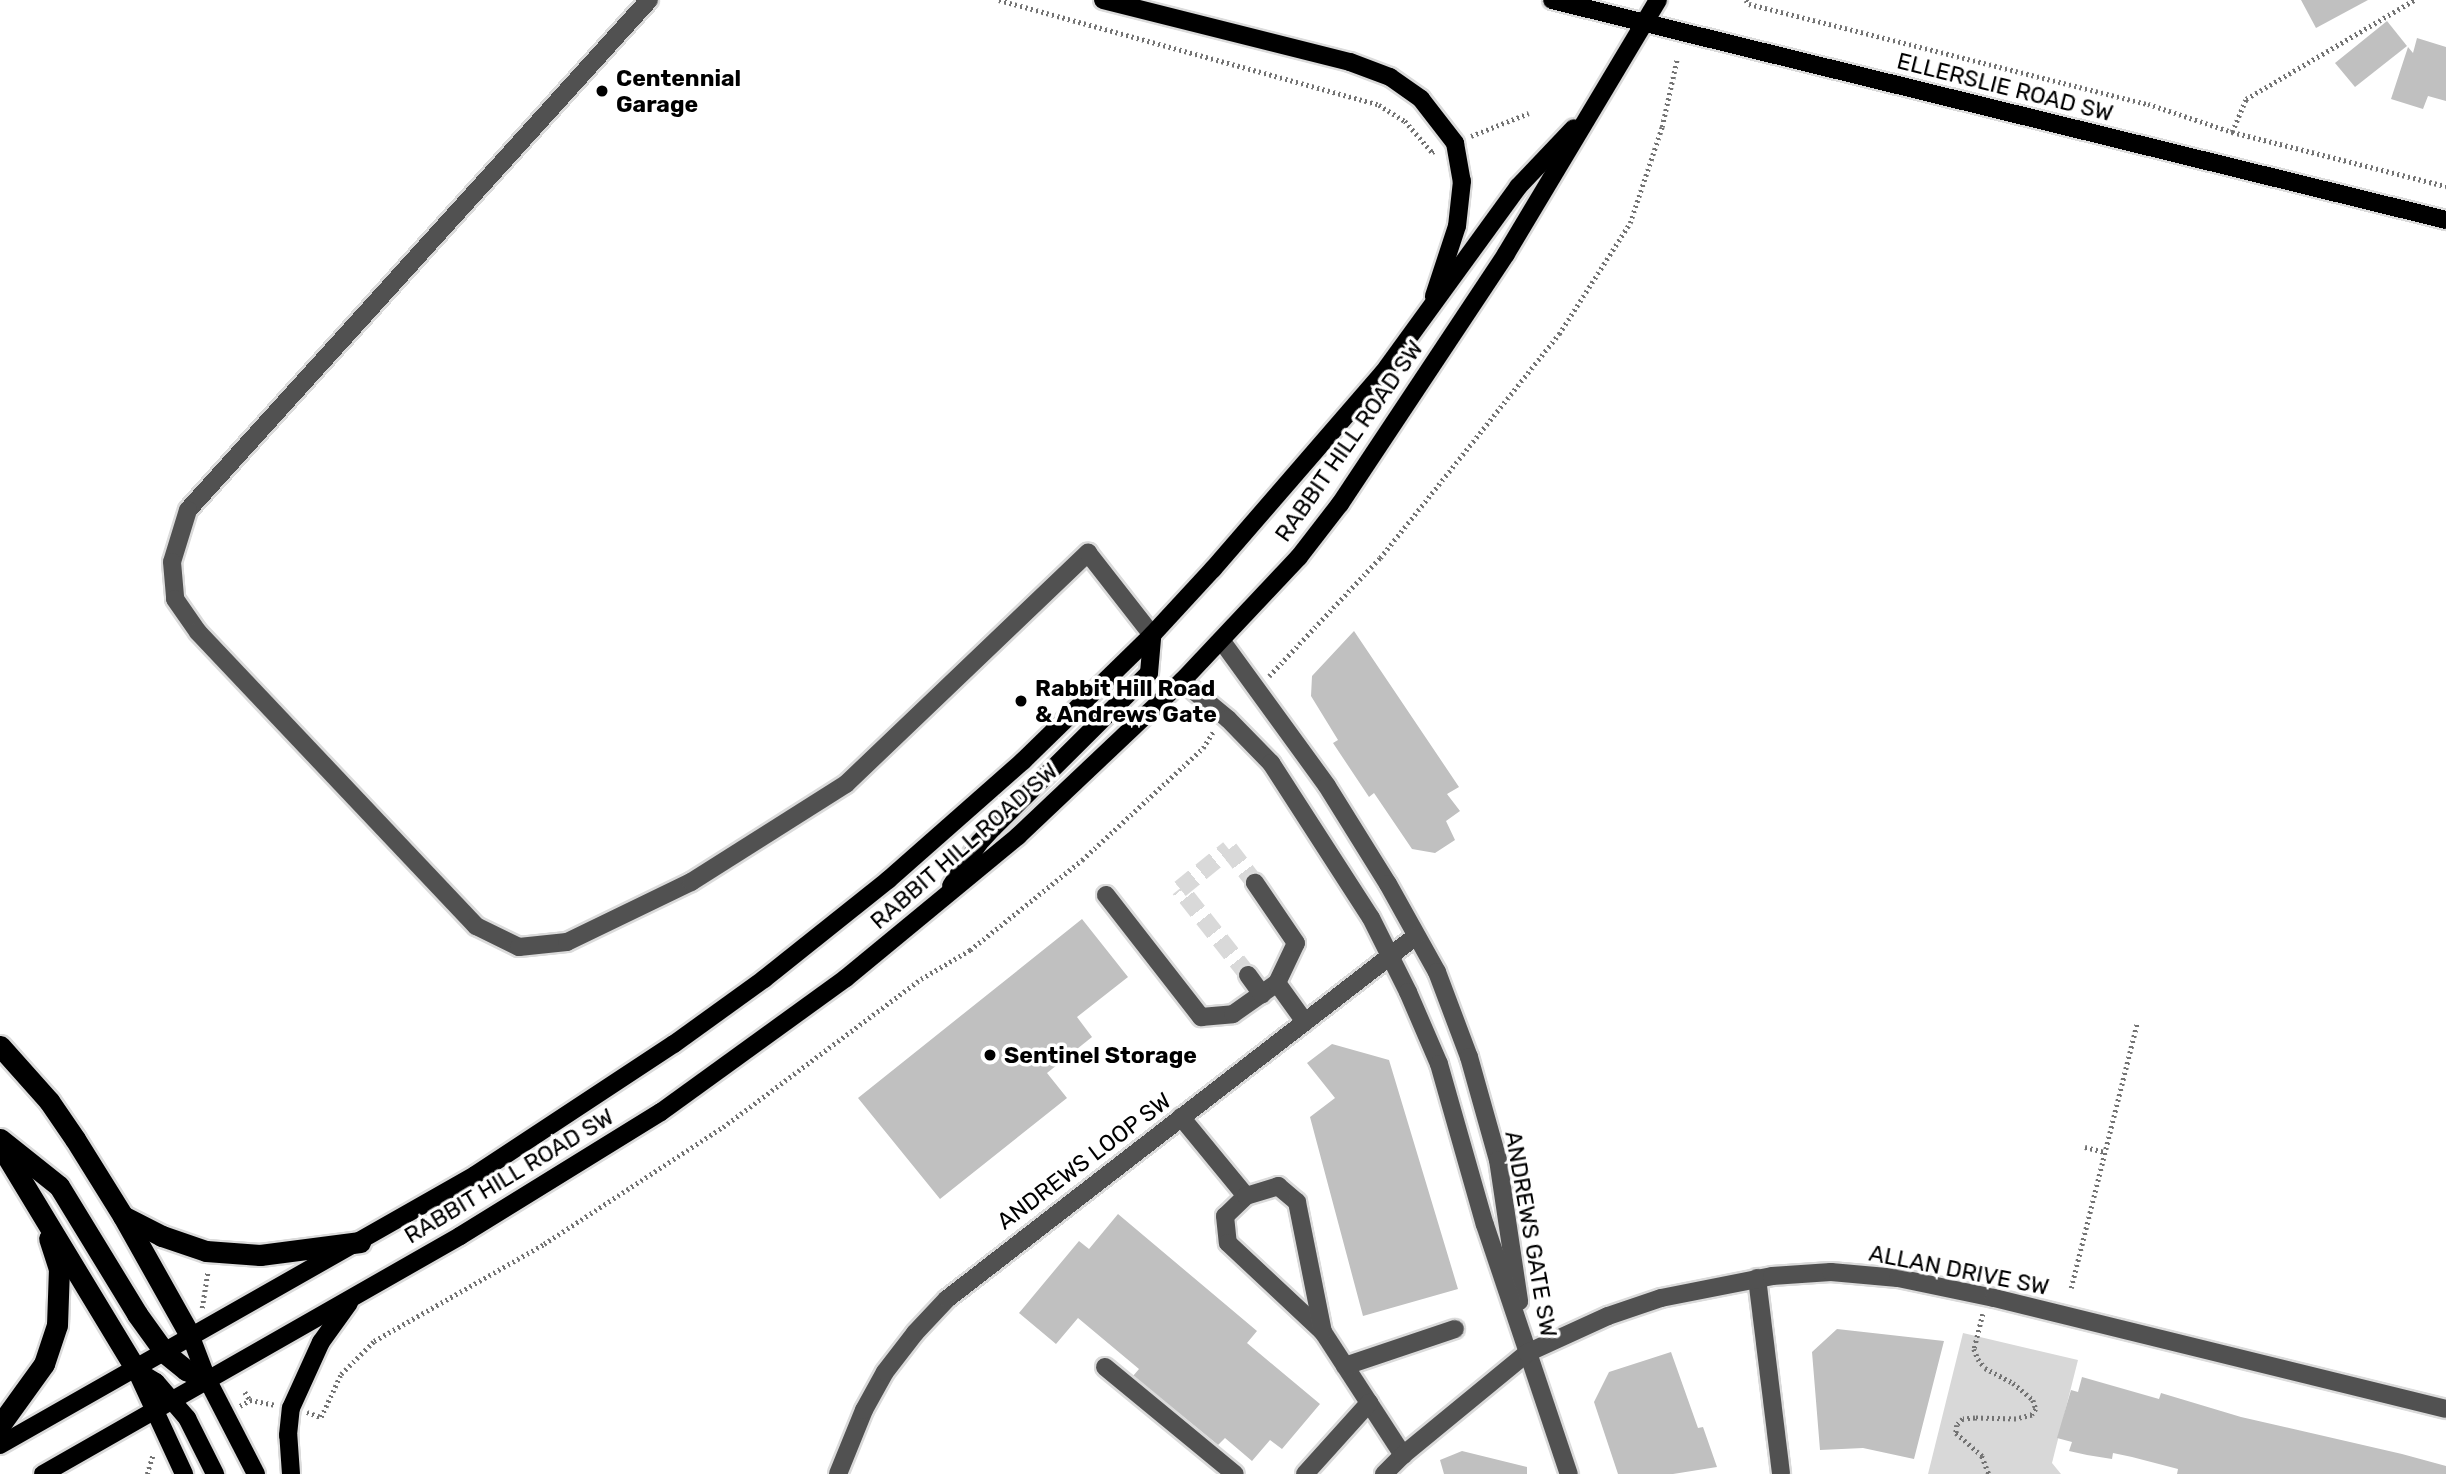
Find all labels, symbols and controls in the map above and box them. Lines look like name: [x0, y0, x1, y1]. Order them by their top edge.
street label: ELLERSLIE ROAD SW: [1894, 47, 2116, 127]
place label: Centennial Garage: [616, 64, 741, 118]
marker: Centennial Garage: [594, 83, 610, 99]
street label: RABBIT HILL ROAD SW: [1269, 335, 1429, 547]
place label: Rabbit Hill Road & Andrews Gate: [1035, 674, 1217, 728]
marker: Rabbit Hill Road & Andrews Gate: [1013, 693, 1029, 709]
street label: RABBIT HILL ROAD SW: [864, 757, 1064, 935]
place label: Sentinel Storage: [1004, 1041, 1197, 1069]
marker: Sentinel Storage: [982, 1047, 998, 1063]
street label: ANDREWS LOOP SW: [991, 1086, 1177, 1236]
street label: RABBIT HILL ROAD SW: [399, 1102, 619, 1250]
street label: ANDREWS GATE SW: [1499, 1129, 1563, 1339]
street label: ALLAN DRIVE SW: [1867, 1239, 2051, 1301]

